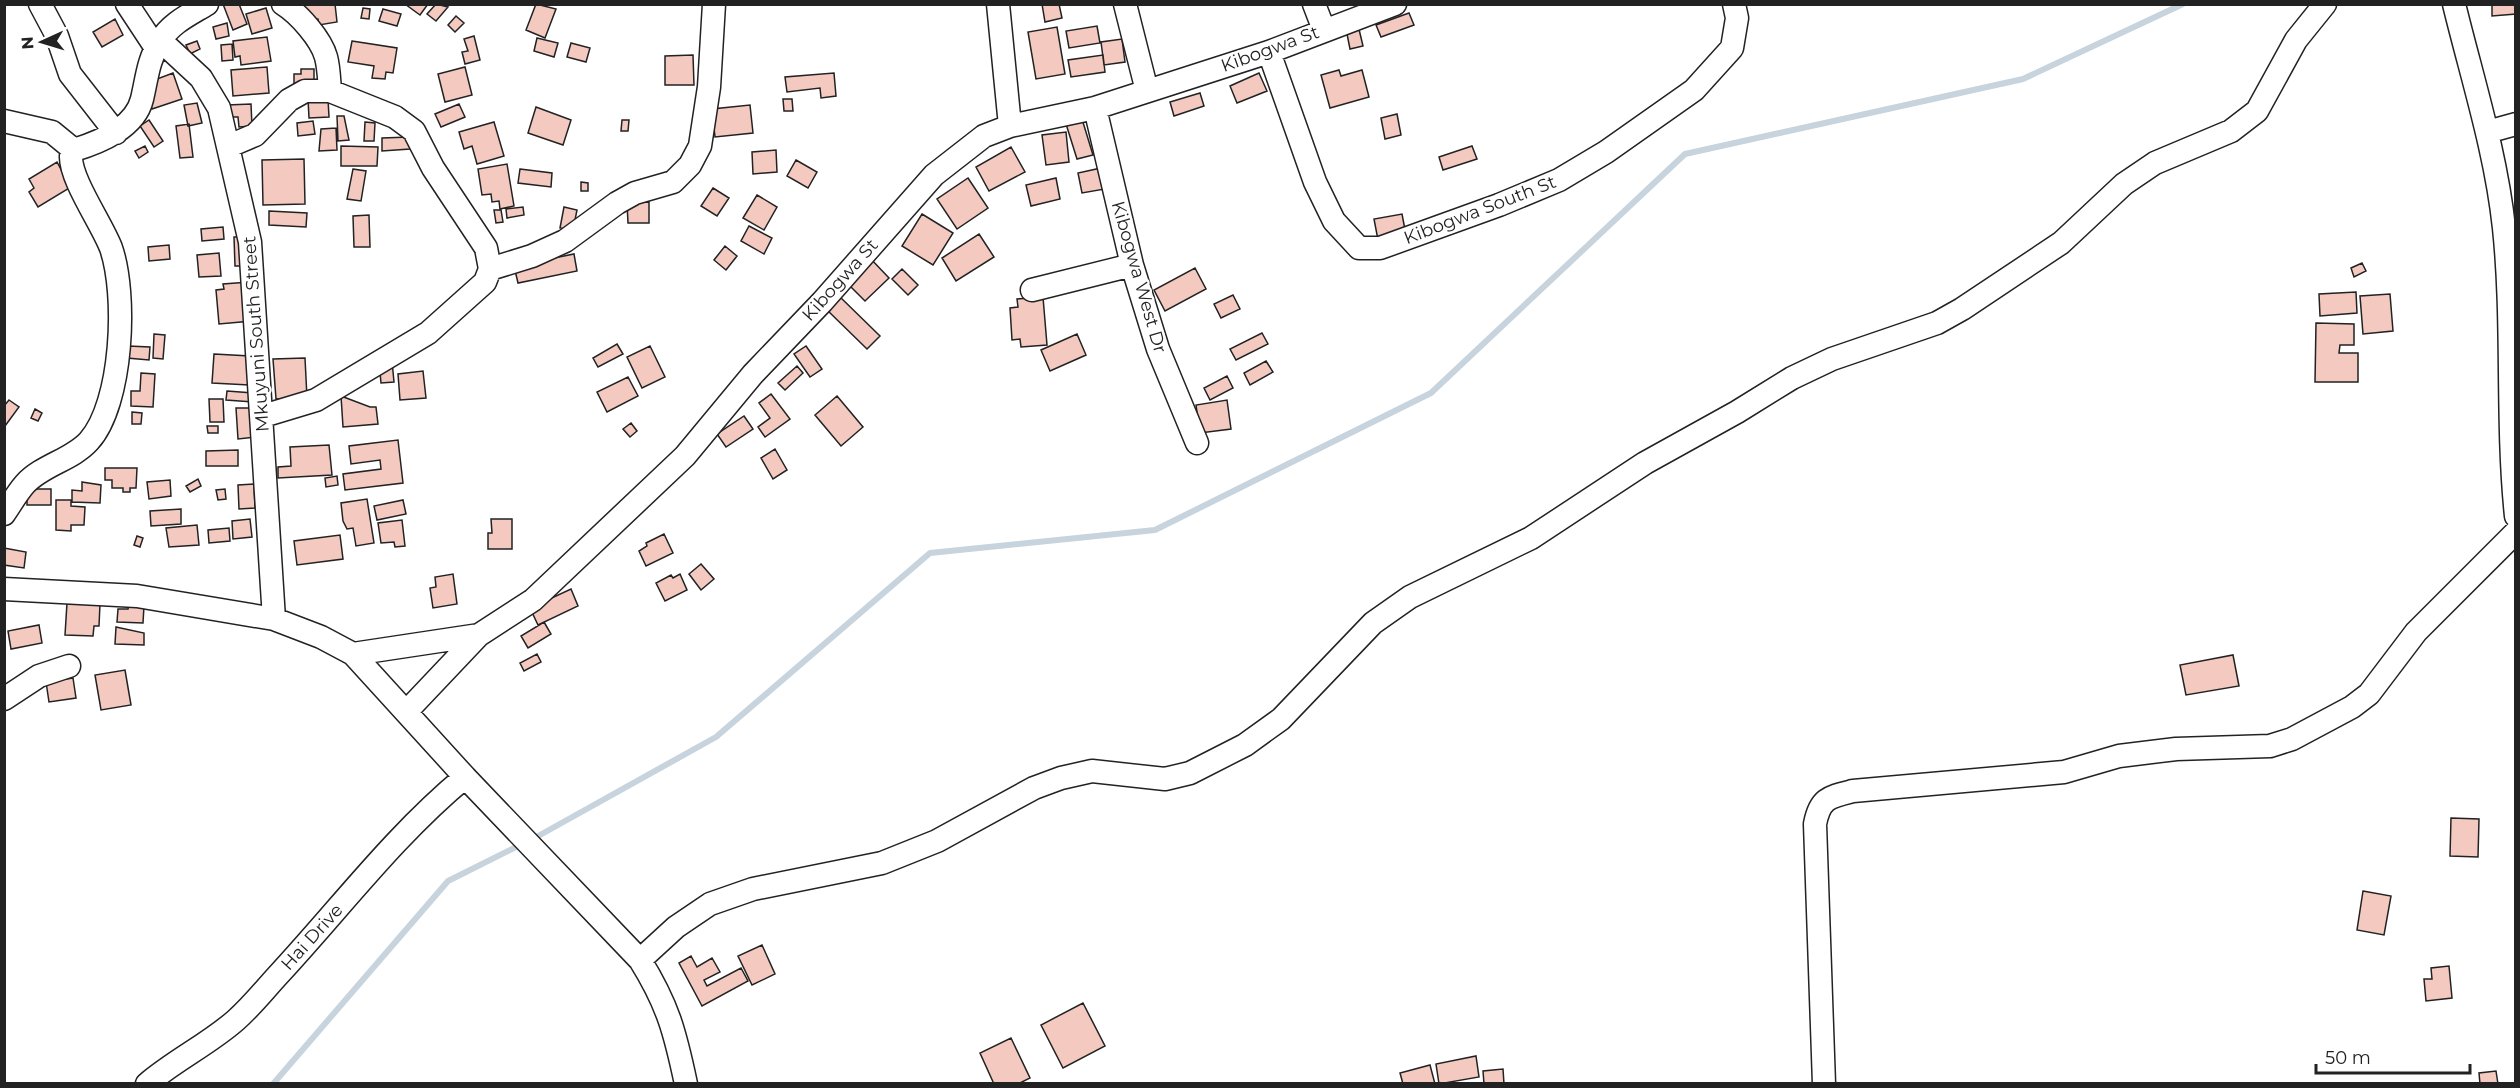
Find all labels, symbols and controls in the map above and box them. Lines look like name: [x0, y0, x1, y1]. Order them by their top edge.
north arrow: [12, 12, 72, 72]
street label: Kibogwa St: [1218, 21, 1322, 77]
text: N: [18, 36, 37, 50]
street label: Kibogwa South St: [1401, 171, 1559, 249]
street label: Kibogwa West Dr: [1107, 198, 1171, 356]
street label: Kibogwa St: [797, 234, 883, 326]
street label: Mkuyuni South Street: [238, 235, 274, 433]
street label: Hai Drive: [276, 899, 348, 975]
scale bar: [2316, 1037, 2470, 1075]
text: 50 m: [2325, 1047, 2371, 1069]

